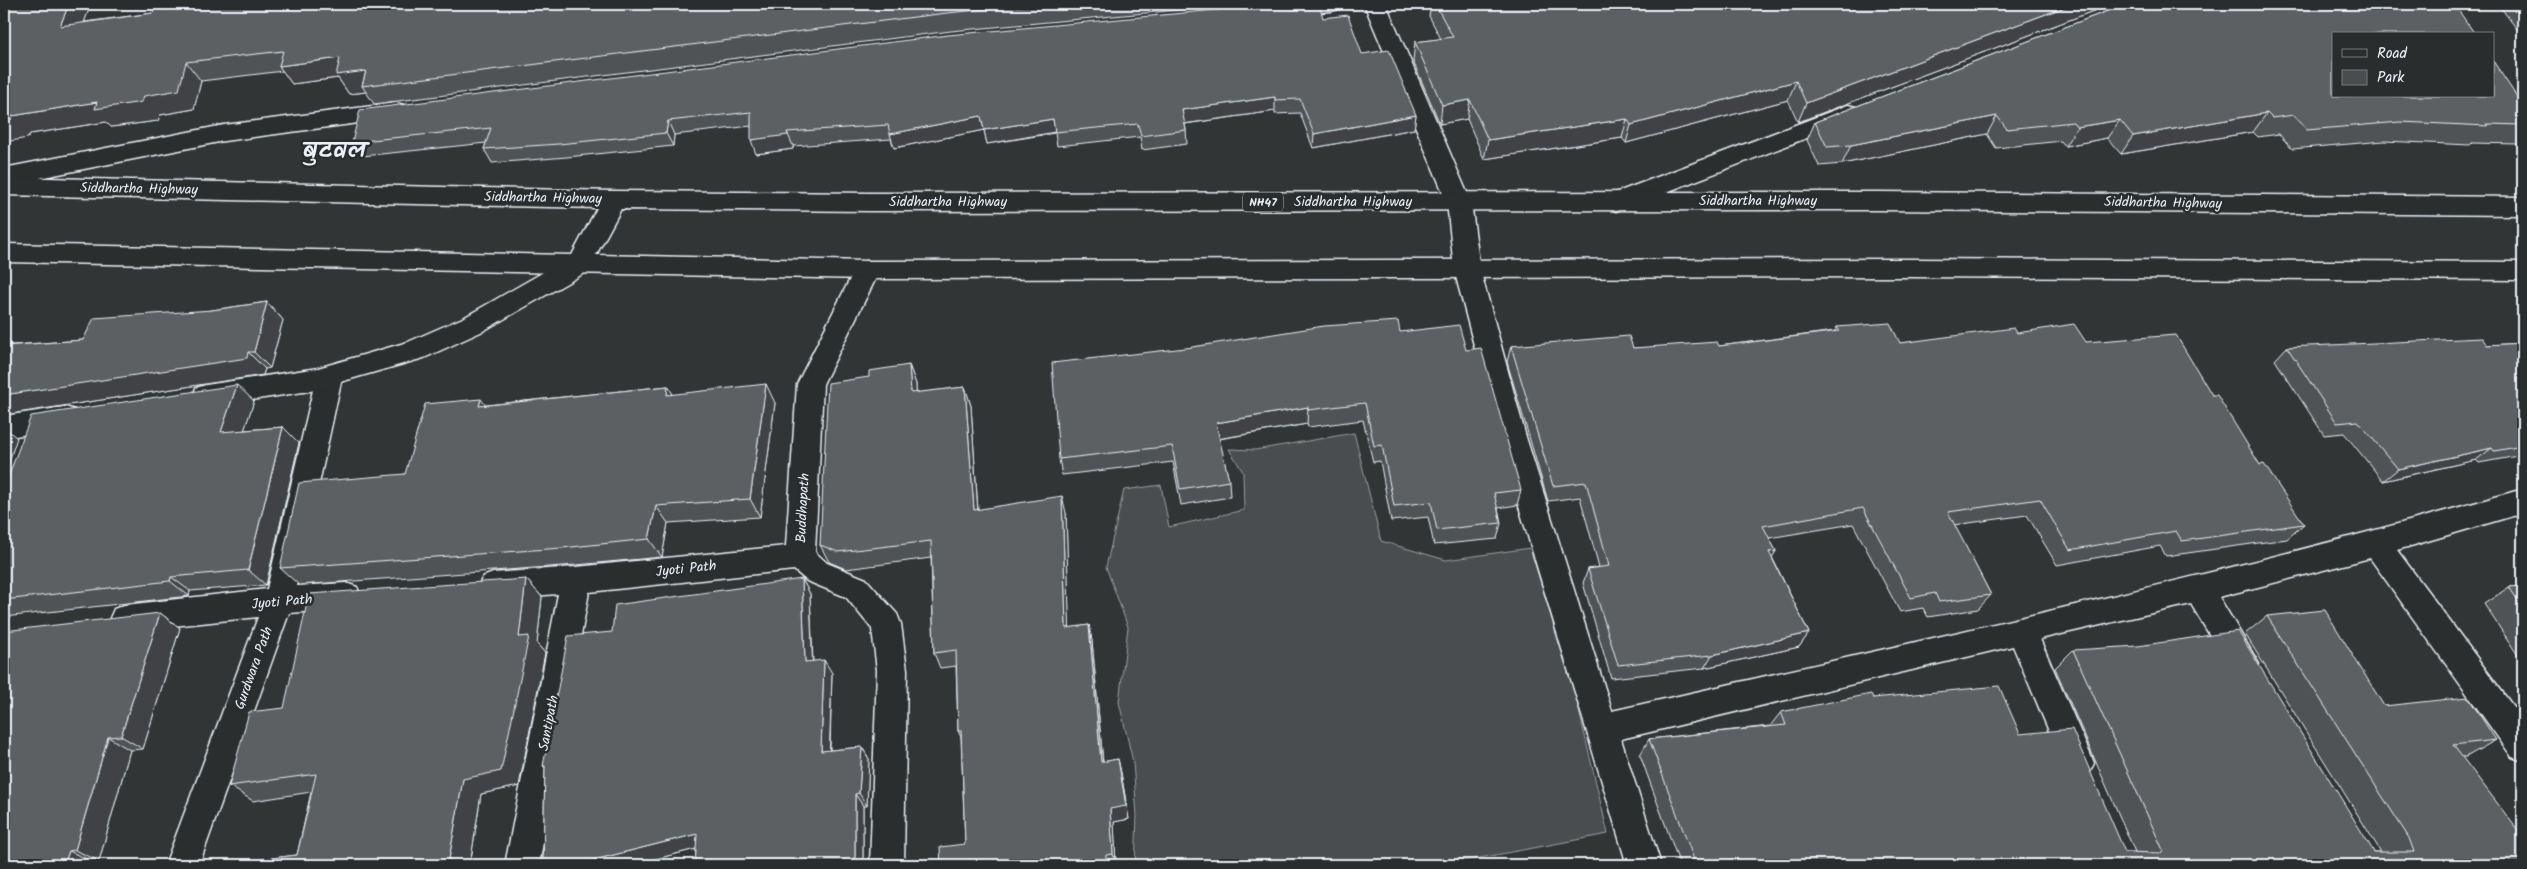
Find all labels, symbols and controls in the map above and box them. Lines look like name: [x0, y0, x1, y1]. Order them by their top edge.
legend: [2332, 32, 2494, 98]
text: Road: [2377, 42, 2408, 66]
text: Park: [2377, 66, 2405, 90]
district label: बुटवल: [302, 132, 370, 171]
street label: Siddhartha Highway: [80, 177, 199, 201]
street label: Siddhartha Highway: [484, 186, 603, 210]
street label: Siddhartha Highway: [1699, 190, 1817, 212]
street label: Siddhartha Highway: [889, 191, 1007, 213]
street label: Siddhartha Highway: [1294, 191, 1412, 213]
street label: Siddhartha Highway: [2104, 191, 2223, 215]
road number: NH47: [1243, 192, 1283, 212]
street label: Buddhapath: [790, 473, 816, 543]
street label: Jyoti Path: [655, 555, 717, 583]
street label: Jyoti Path: [251, 588, 313, 616]
street label: Gurdwara Path: [229, 623, 279, 713]
street label: Santipath: [533, 693, 565, 753]

